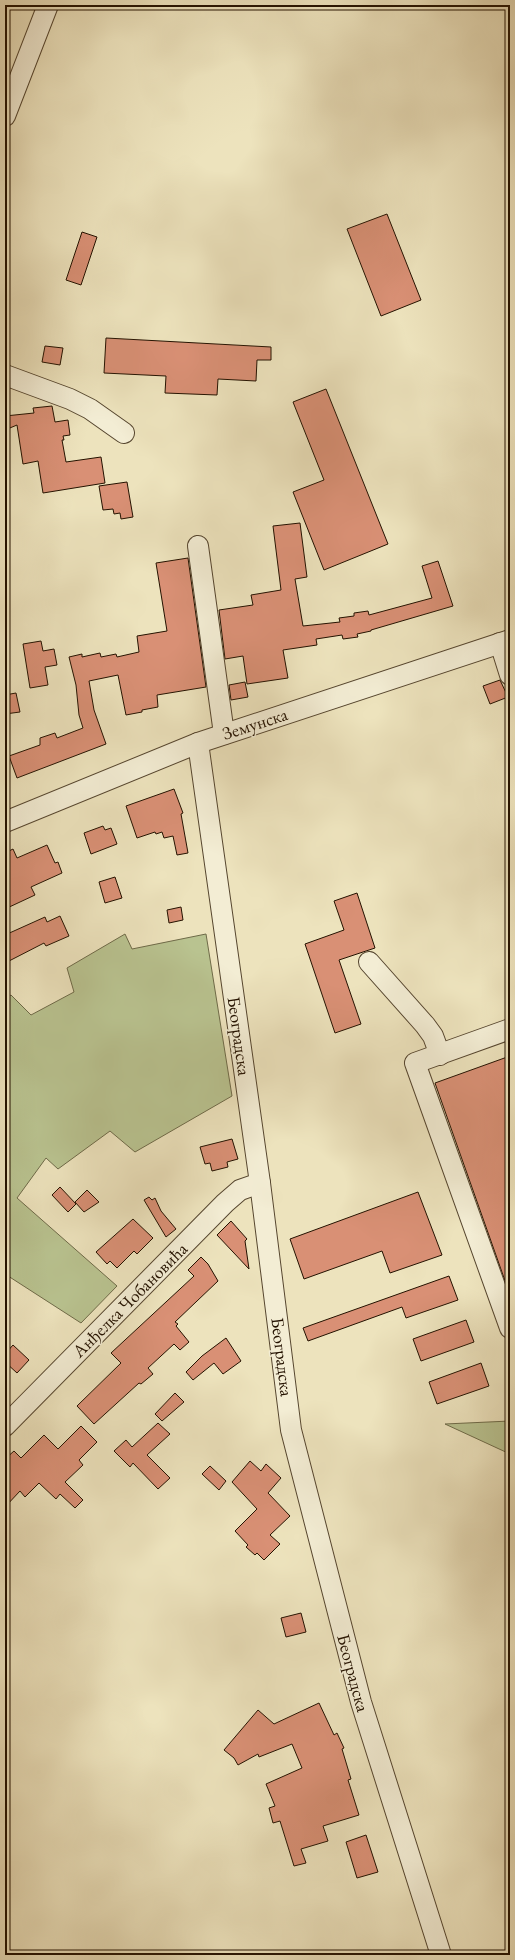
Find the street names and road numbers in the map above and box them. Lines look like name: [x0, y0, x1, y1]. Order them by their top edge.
street label: Земунска: [219, 702, 291, 745]
street label: Београдска: [223, 995, 257, 1078]
street label: Анђелка Чобановића: [66, 1237, 193, 1363]
street label: Београдска: [266, 1316, 299, 1399]
street label: Београдска: [332, 1631, 375, 1715]

